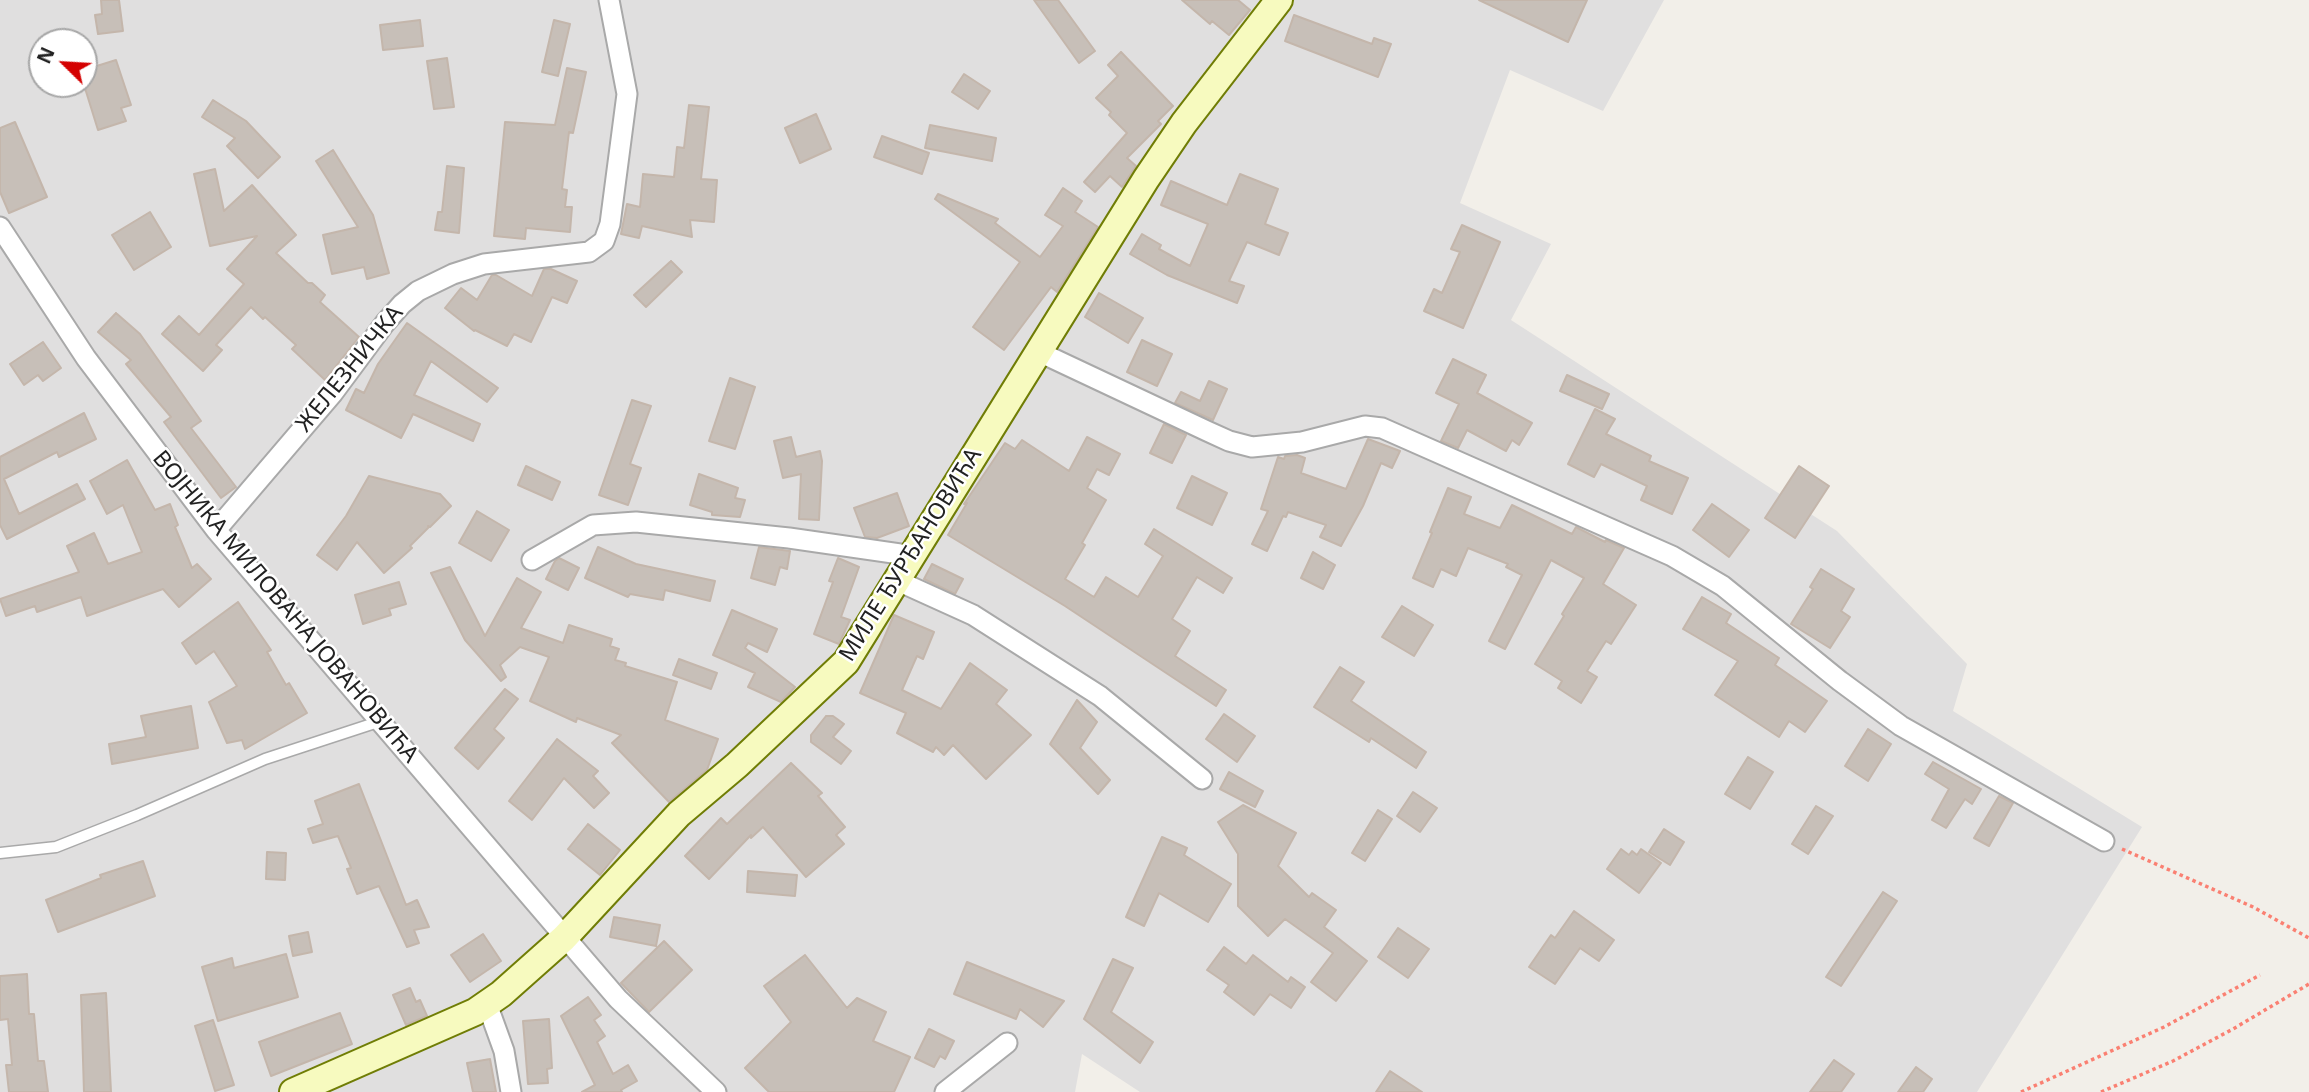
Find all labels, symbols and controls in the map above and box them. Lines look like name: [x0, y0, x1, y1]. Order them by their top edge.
north arrow: [28, 28, 98, 98]
text: N: [31, 43, 61, 68]
street label: ЖЕЛЕЗНИЧКА: [291, 300, 409, 438]
street label: МИЛЕ ЂУРЂАНОВИЋА: [834, 443, 988, 667]
street label: ВОЈНИКА МИЛОВАНА ЈОВАНОВИЋА: [146, 445, 424, 769]

